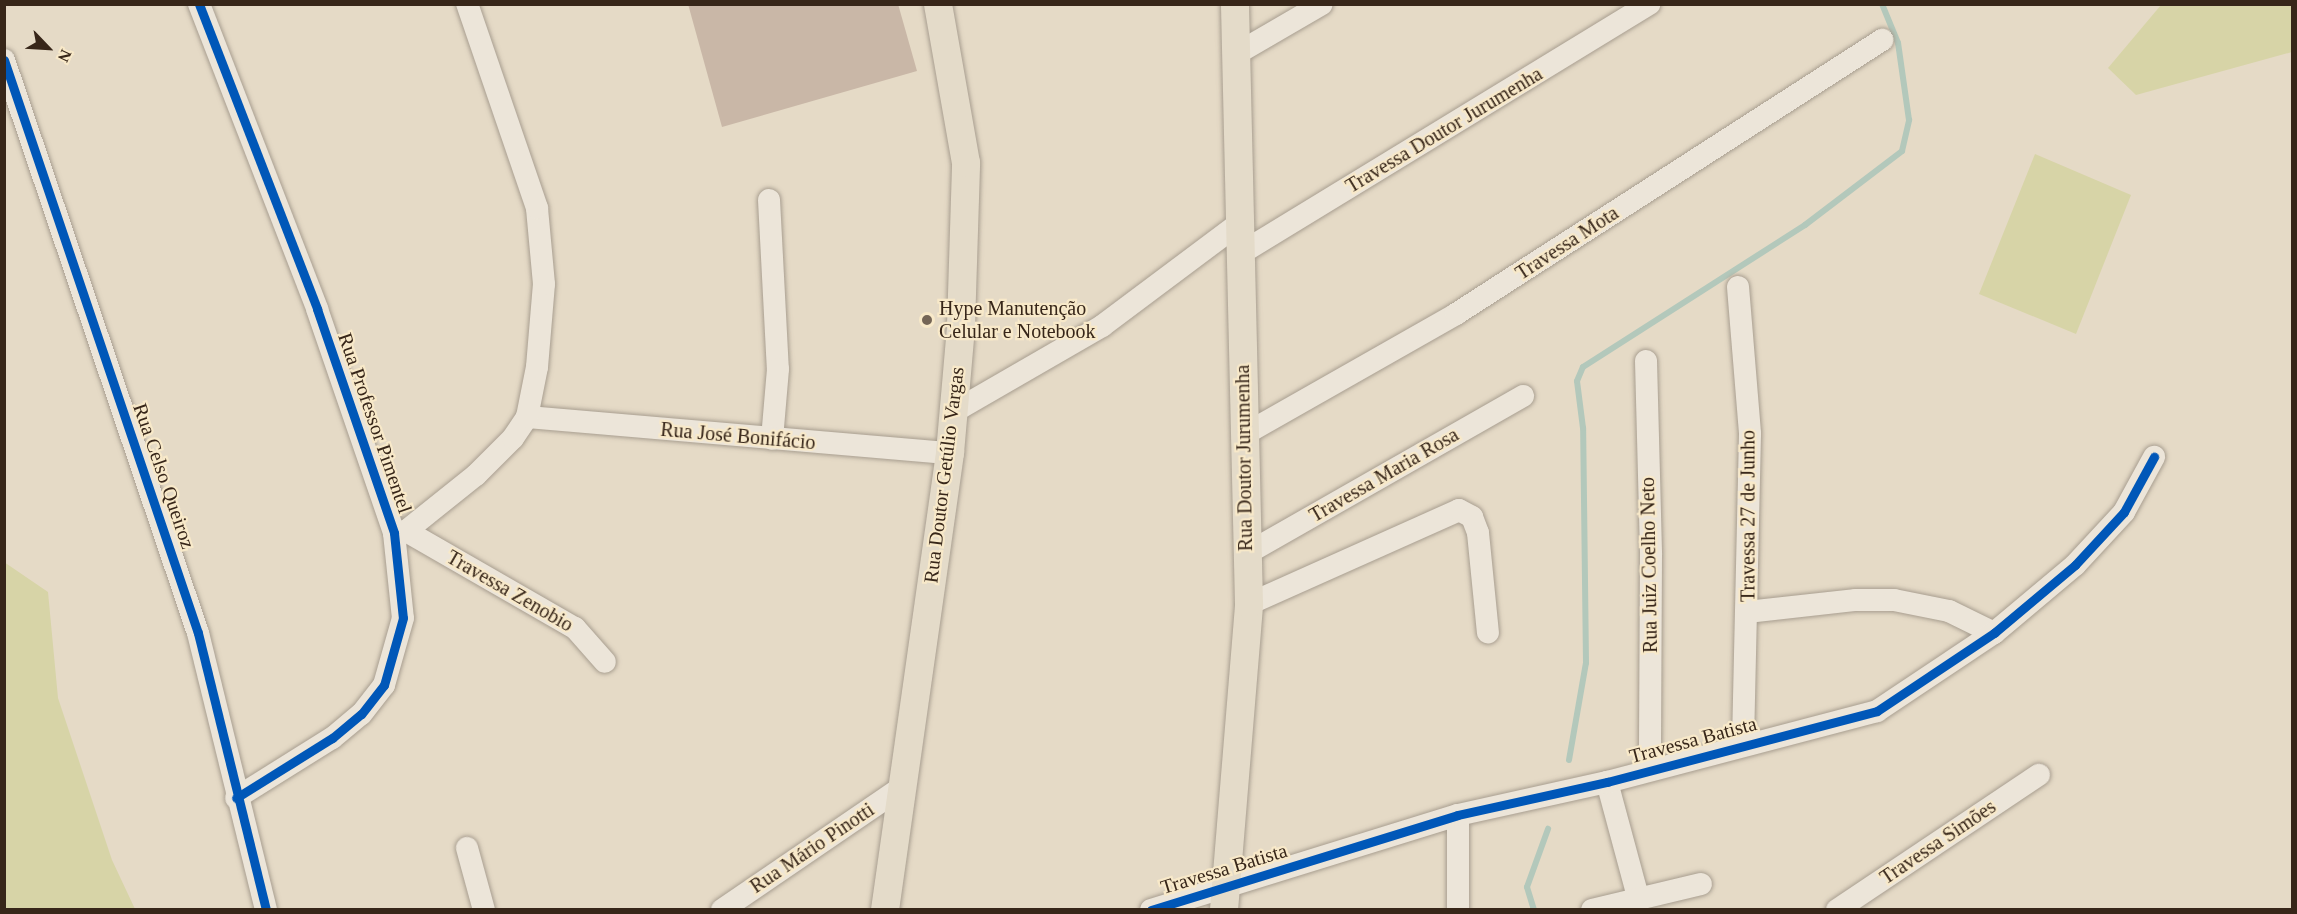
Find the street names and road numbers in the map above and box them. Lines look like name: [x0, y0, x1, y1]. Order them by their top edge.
street label: Travessa Doutor Jurumenha: [1341, 62, 1547, 198]
street label: Travessa Mota: [1511, 201, 1623, 285]
street label: Rua Professor Pimentel: [333, 330, 417, 516]
street label: Rua Doutor Jurumenha: [1230, 364, 1258, 552]
street label: Rua Doutor Getúlio Vargas: [919, 365, 969, 585]
street label: Rua Celso Queiroz: [128, 400, 200, 552]
street label: Rua José Bonifácio: [659, 417, 817, 455]
street label: Travessa Maria Rosa: [1305, 423, 1463, 527]
street label: Travessa 27 de Junho: [1736, 430, 1760, 602]
street label: Rua Juiz Coelho Neto: [1635, 477, 1663, 653]
street label: Travessa Zenobio: [443, 545, 577, 637]
street label: Travessa Batista: [1627, 711, 1759, 769]
street label: Travessa Simões: [1876, 795, 2000, 889]
street label: Rua Mário Pinotti: [745, 798, 879, 898]
street label: Travessa Batista: [1158, 838, 1290, 900]

